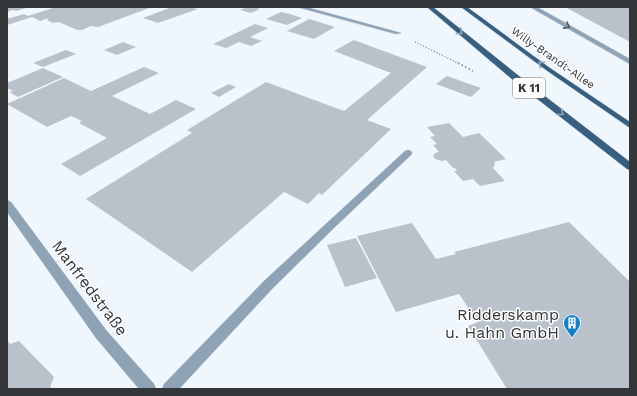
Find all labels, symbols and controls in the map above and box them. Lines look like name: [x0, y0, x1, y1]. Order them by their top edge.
one-way arrow: [563, 22, 570, 29]
street label: Willy-Brandt-Allee: [509, 24, 597, 92]
one-way arrow: [455, 27, 462, 34]
one-way arrow: [538, 62, 545, 69]
road number: K 11: [513, 78, 545, 98]
one-way arrow: [557, 109, 564, 116]
street label: Manfredstraße: [48, 237, 132, 339]
place label: Ridderskamp u. Hahn GmbH: [445, 305, 559, 342]
building icon: Ridderskamp u. Hahn GmbH: [562, 313, 582, 338]

